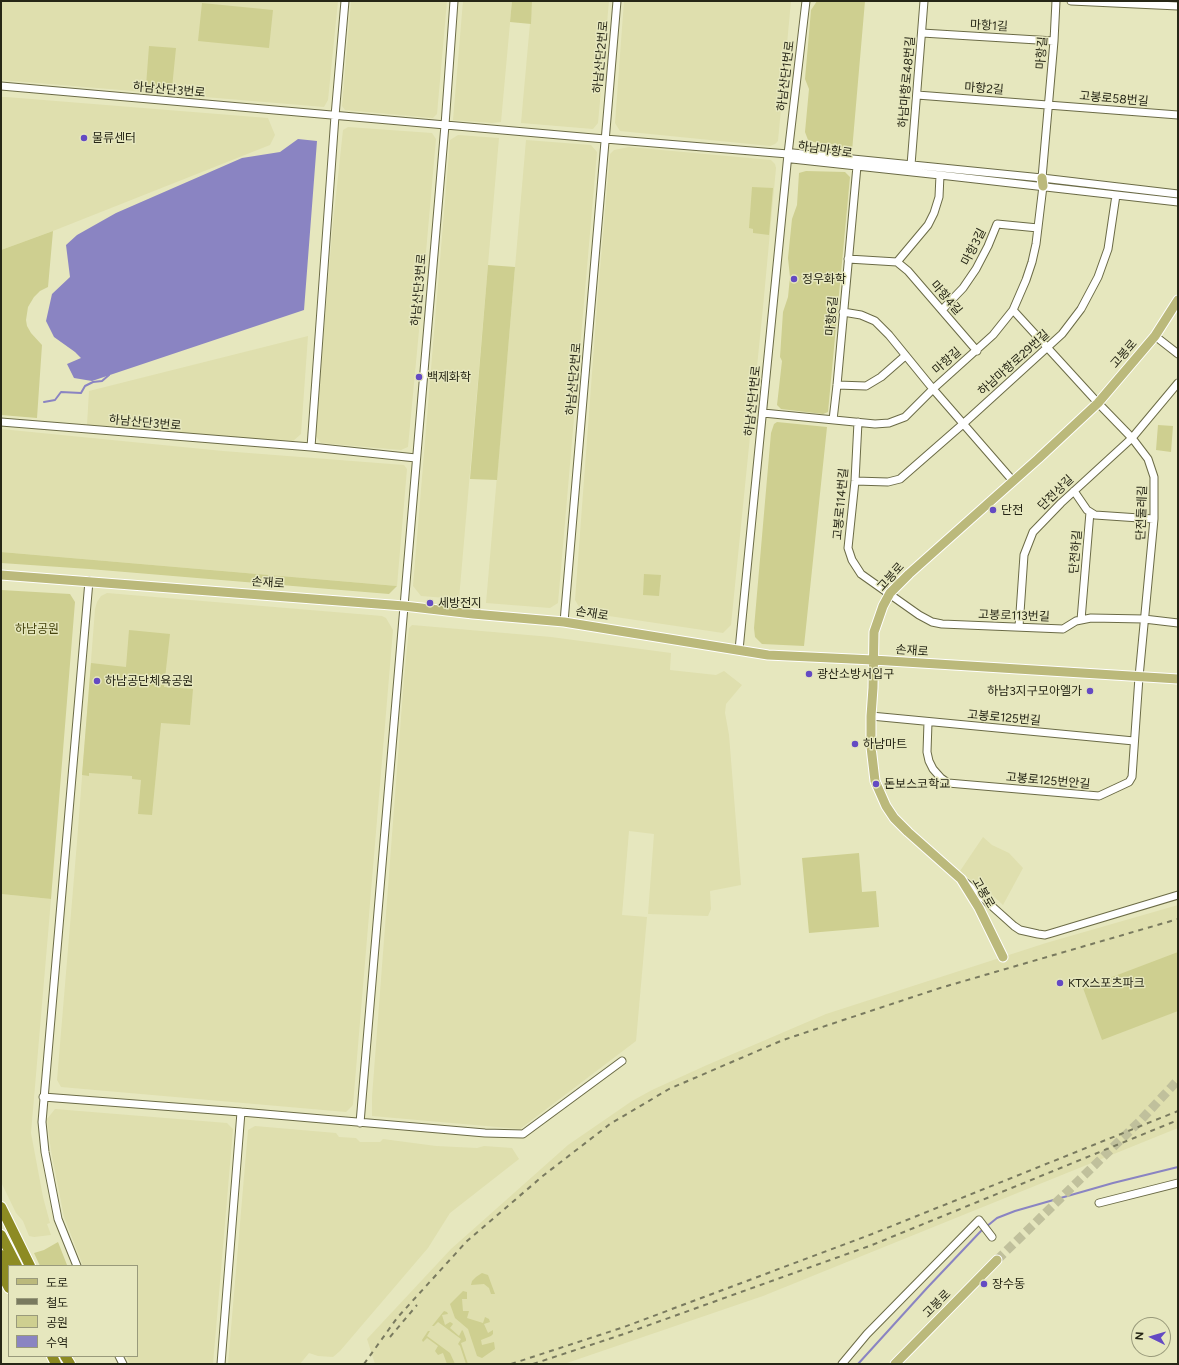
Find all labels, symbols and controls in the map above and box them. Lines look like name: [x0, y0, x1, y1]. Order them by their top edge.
street label: 마항1길: [970, 18, 1008, 34]
street label: 하남산단2번로: [591, 20, 611, 94]
street label: 하남마항로48번길: [896, 35, 918, 129]
street label: 마항길: [1034, 36, 1050, 70]
street label: 하남산단1번로: [775, 40, 797, 112]
street label: 하남산단3번로: [132, 80, 206, 100]
street label: 마항2길: [964, 80, 1004, 98]
street label: 고봉로58번길: [1079, 89, 1149, 109]
place label: 물류센터: [92, 131, 136, 145]
marker: 물류센터: [79, 133, 89, 143]
street label: 하남마항로: [797, 139, 853, 161]
street label: 마항3길: [959, 226, 989, 268]
street label: 하남산단3번로: [409, 253, 429, 327]
place label: 정우화학: [802, 272, 846, 286]
marker: 정우화학: [789, 274, 799, 284]
street label: 마항4길: [927, 278, 965, 318]
street label: 마항6길: [823, 295, 841, 337]
street label: 하남마항로29번길: [975, 327, 1053, 399]
street label: 고봉로: [1108, 337, 1140, 371]
street label: 하남산단2번로: [564, 342, 584, 416]
street label: 마항길: [930, 345, 964, 377]
street label: 하남산단1번로: [742, 365, 764, 437]
place label: 백제화학: [427, 370, 471, 384]
marker: 백제화학: [414, 372, 424, 382]
street label: 하남산단3번로: [108, 413, 182, 433]
street label: 고봉로114번길: [831, 467, 851, 541]
street label: 단전상길: [1035, 472, 1077, 514]
street label: 단전둘레길: [1134, 485, 1150, 541]
place label: 단전: [1001, 503, 1023, 517]
marker: 단전: [988, 505, 998, 515]
street label: 단전하길: [1067, 529, 1085, 575]
street label: 고봉로: [875, 560, 907, 594]
street label: 손재로: [251, 575, 285, 591]
place label: 세방전지: [438, 596, 482, 610]
marker: 세방전지: [425, 598, 435, 608]
street label: 손재로: [575, 604, 609, 624]
street label: 고봉로113번길: [978, 608, 1050, 624]
park label: 하남공원: [15, 622, 59, 636]
street label: 손재로: [895, 643, 929, 659]
place label: 광산소방서입구: [817, 667, 894, 681]
marker: 광산소방서입구: [804, 669, 814, 679]
place label: 하남공단체육공원: [105, 674, 193, 688]
marker: 하남공단체육공원: [92, 676, 102, 686]
place label: 하남3지구모아엘가: [987, 684, 1082, 698]
marker: 하남3지구모아엘가: [1085, 686, 1095, 696]
street label: 고봉로125번길: [967, 708, 1041, 728]
place label: 하남마트: [863, 737, 907, 751]
marker: 하남마트: [850, 739, 860, 749]
street label: 고봉로125번안길: [1005, 770, 1091, 792]
place label: 돈보스코학교: [884, 777, 950, 791]
marker: 돈보스코학교: [871, 779, 881, 789]
street label: 고봉로: [968, 875, 998, 911]
place label: KTX스포츠파크: [1068, 976, 1145, 990]
marker: KTX스포츠파크: [1055, 978, 1065, 988]
legend: [8, 1265, 138, 1357]
text: 도로: [46, 1276, 68, 1290]
place label: 장수동: [992, 1277, 1025, 1291]
marker: 장수동: [979, 1279, 989, 1289]
street label: 고봉로: [920, 1287, 954, 1321]
text: 철도: [46, 1296, 68, 1310]
text: 공원: [46, 1316, 68, 1330]
north arrow: [1131, 1317, 1171, 1357]
text: N: [1133, 1331, 1146, 1341]
text: 수역: [46, 1336, 68, 1350]

